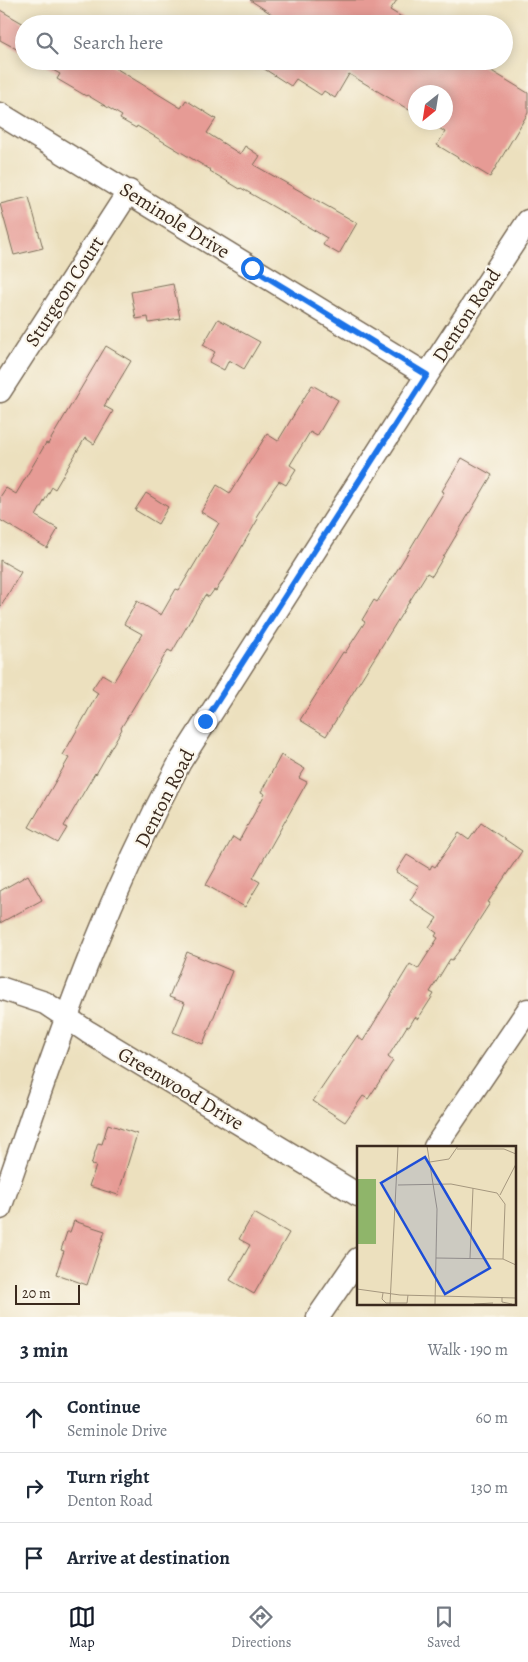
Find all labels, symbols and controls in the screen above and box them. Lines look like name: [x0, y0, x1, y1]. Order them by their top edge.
search box: [15, 15, 513, 70]
icon: search: [33, 29, 61, 57]
text: Search here: [73, 30, 163, 56]
north arrow: [408, 85, 453, 130]
street label: Seminole Drive: [115, 176, 235, 265]
street label: Sturgeon Court: [19, 230, 110, 352]
route start: [241, 257, 264, 280]
street label: Denton Road: [426, 263, 507, 368]
route end: [194, 710, 217, 733]
street label: Denton Road: [128, 744, 201, 852]
street label: Greenwood Drive: [113, 1040, 249, 1137]
inset map: [357, 1146, 516, 1304]
scale bar: [15, 1282, 80, 1305]
text: 20 m: [22, 1284, 51, 1303]
text: 3 min: [20, 1336, 68, 1364]
text: Walk · 190 m: [428, 1339, 508, 1361]
text: Continue: [67, 1394, 141, 1420]
icon: ahead: [20, 1404, 48, 1432]
text: 60 m: [476, 1407, 508, 1429]
text: Seminole Drive: [67, 1420, 167, 1442]
text: Turn right: [67, 1464, 149, 1490]
icon: right: [20, 1474, 48, 1502]
text: 130 m: [471, 1477, 508, 1499]
text: Denton Road: [67, 1490, 153, 1512]
icon: arrive: [20, 1544, 48, 1572]
text: Arrive at destination: [67, 1545, 230, 1571]
tab: Map: [68, 1603, 96, 1652]
tab: Directions: [231, 1603, 291, 1652]
tab: Saved: [427, 1603, 460, 1652]

